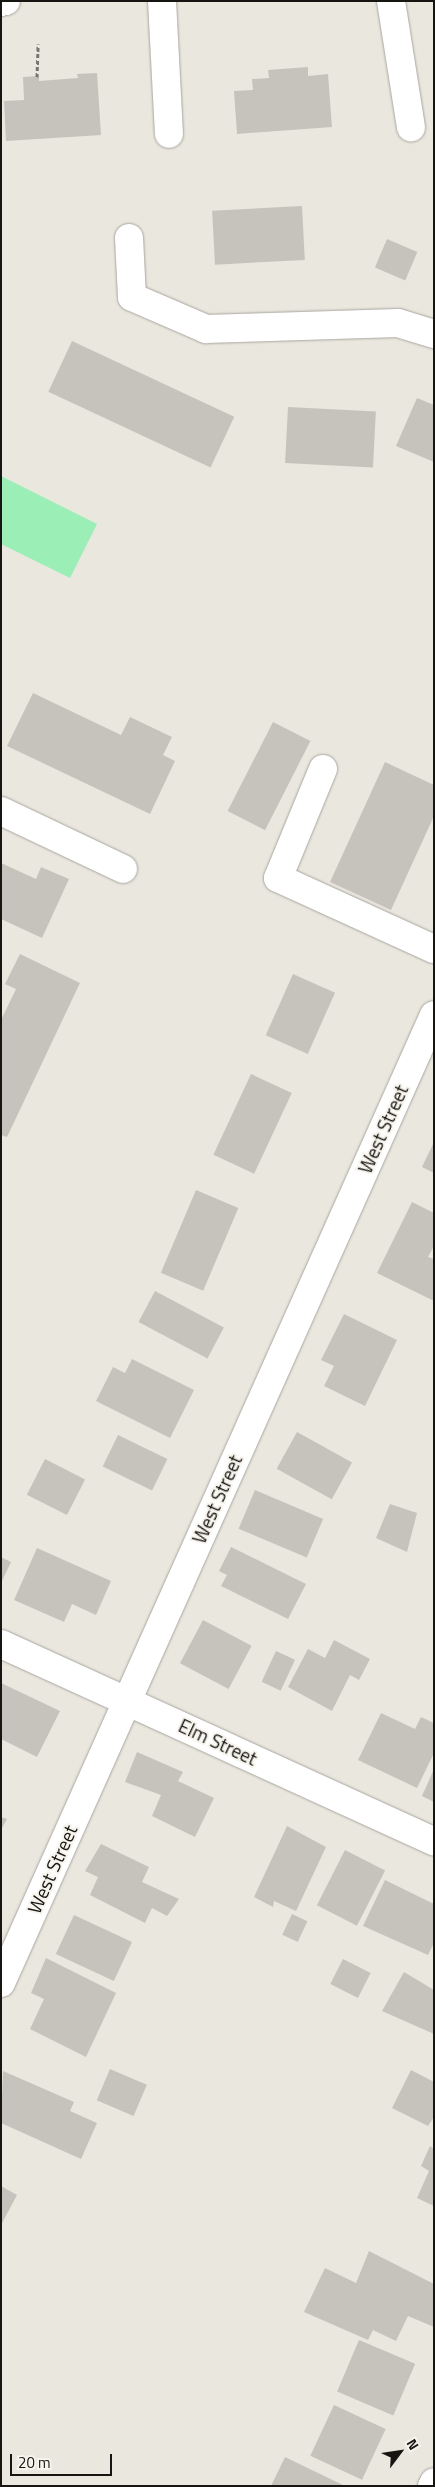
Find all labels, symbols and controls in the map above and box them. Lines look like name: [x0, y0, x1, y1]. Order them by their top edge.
street label: West Street: [353, 1081, 413, 1177]
street label: West Street: [187, 1451, 247, 1547]
street label: Elm Street: [175, 1714, 261, 1770]
street label: West Street: [22, 1821, 82, 1917]
north arrow: [375, 2427, 425, 2477]
text: N: [402, 2434, 425, 2454]
scale bar: [12, 2444, 115, 2476]
text: 20 m: [18, 2451, 51, 2474]

